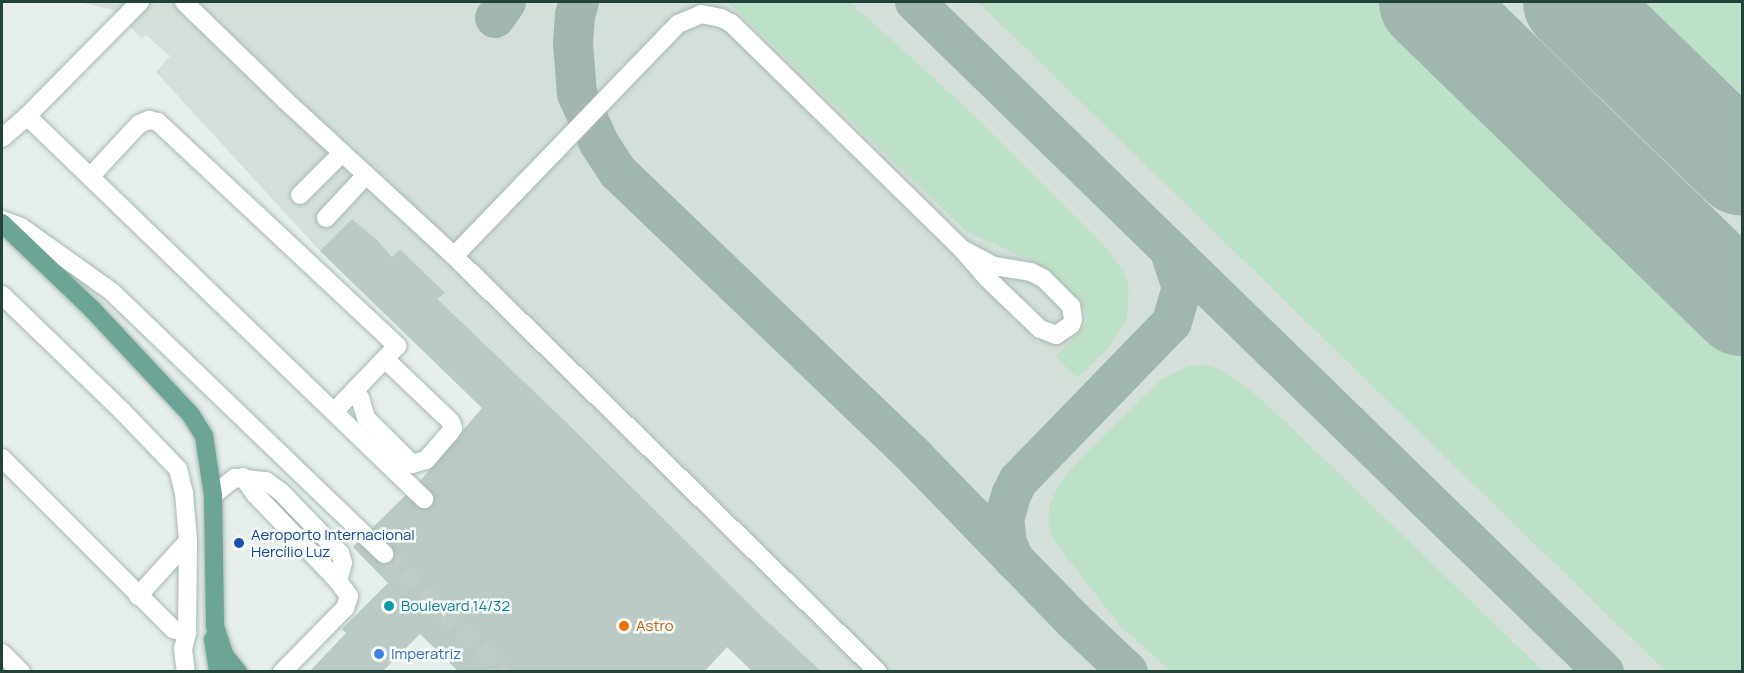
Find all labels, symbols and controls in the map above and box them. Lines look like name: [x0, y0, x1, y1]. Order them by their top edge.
place label: Aeroporto Internacional Hercílio Luz: [251, 525, 415, 560]
marker: Aeroporto Internacional Hercílio Luz: [232, 536, 246, 550]
place label: Boulevard 14/32: [401, 597, 510, 615]
marker: Boulevard 14/32: [382, 599, 396, 613]
place label: Astro: [636, 617, 674, 635]
marker: Astro: [617, 619, 631, 633]
place label: Imperatriz: [391, 645, 461, 663]
marker: Imperatriz: [372, 647, 386, 661]

